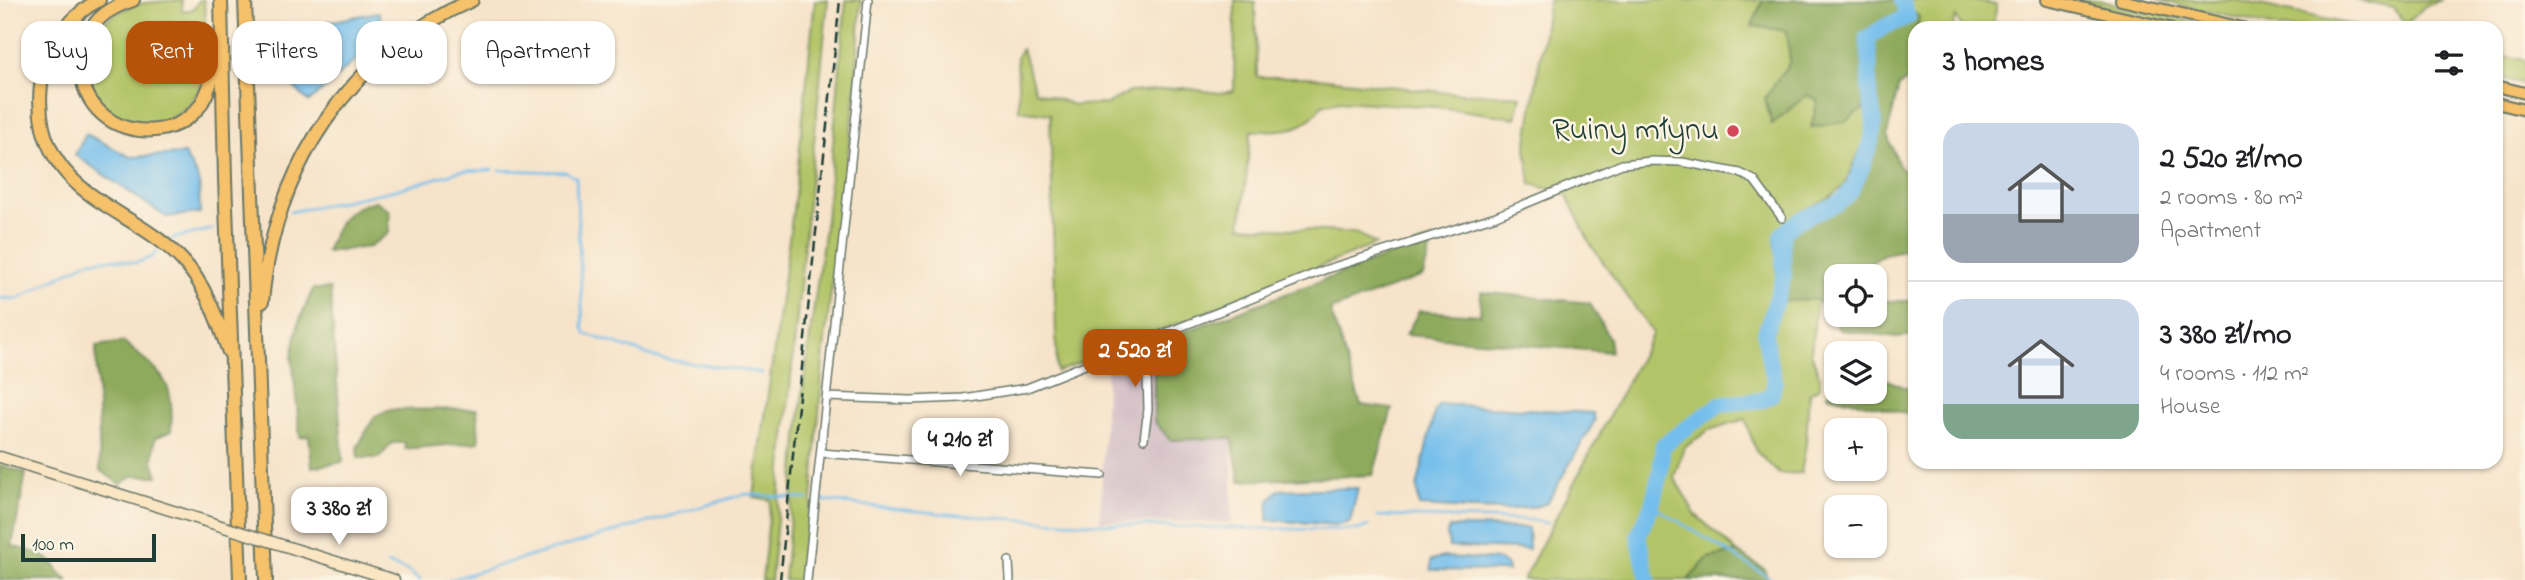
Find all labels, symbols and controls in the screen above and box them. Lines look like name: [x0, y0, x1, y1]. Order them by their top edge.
chip: Buy: [21, 21, 112, 84]
chip: Rent: [126, 21, 218, 84]
chip: Filters: [232, 21, 342, 84]
chip: New: [356, 21, 447, 84]
chip: Apartment: [461, 21, 615, 84]
text: 3 homes: [1943, 41, 2045, 85]
icon: filters: [2430, 44, 2468, 82]
place label: Ruiny młynu: [1552, 108, 1719, 155]
marker: Ruiny młynu: [1725, 123, 1741, 139]
text: 2 520 zł/mo: [2160, 138, 2303, 182]
icon: home: [1999, 151, 2083, 235]
text: 2 rooms · 80 m²: [2160, 182, 2303, 215]
text: Apartment: [2160, 215, 2261, 248]
map controls: [1824, 264, 1887, 558]
button: locate: [1824, 264, 1887, 327]
text: 3 380 zł/mo: [2160, 314, 2292, 358]
icon: home: [1999, 327, 2083, 411]
pin: 2 520 zł: [1063, 330, 1207, 389]
text: 2 520 zł: [1099, 335, 1171, 368]
button: layers: [1824, 341, 1887, 404]
text: 4 rooms · 112 m²: [2160, 358, 2309, 391]
text: House: [2160, 391, 2220, 424]
button: +: [1824, 418, 1887, 481]
pin: 4 210 zł: [888, 419, 1032, 478]
text: 4 210 zł: [928, 424, 992, 457]
pin: 3 380 zł: [267, 488, 411, 547]
text: 3 380 zł: [307, 493, 371, 526]
button: −: [1824, 495, 1887, 558]
scale bar: [21, 531, 156, 563]
text: 100 m: [32, 532, 74, 559]

